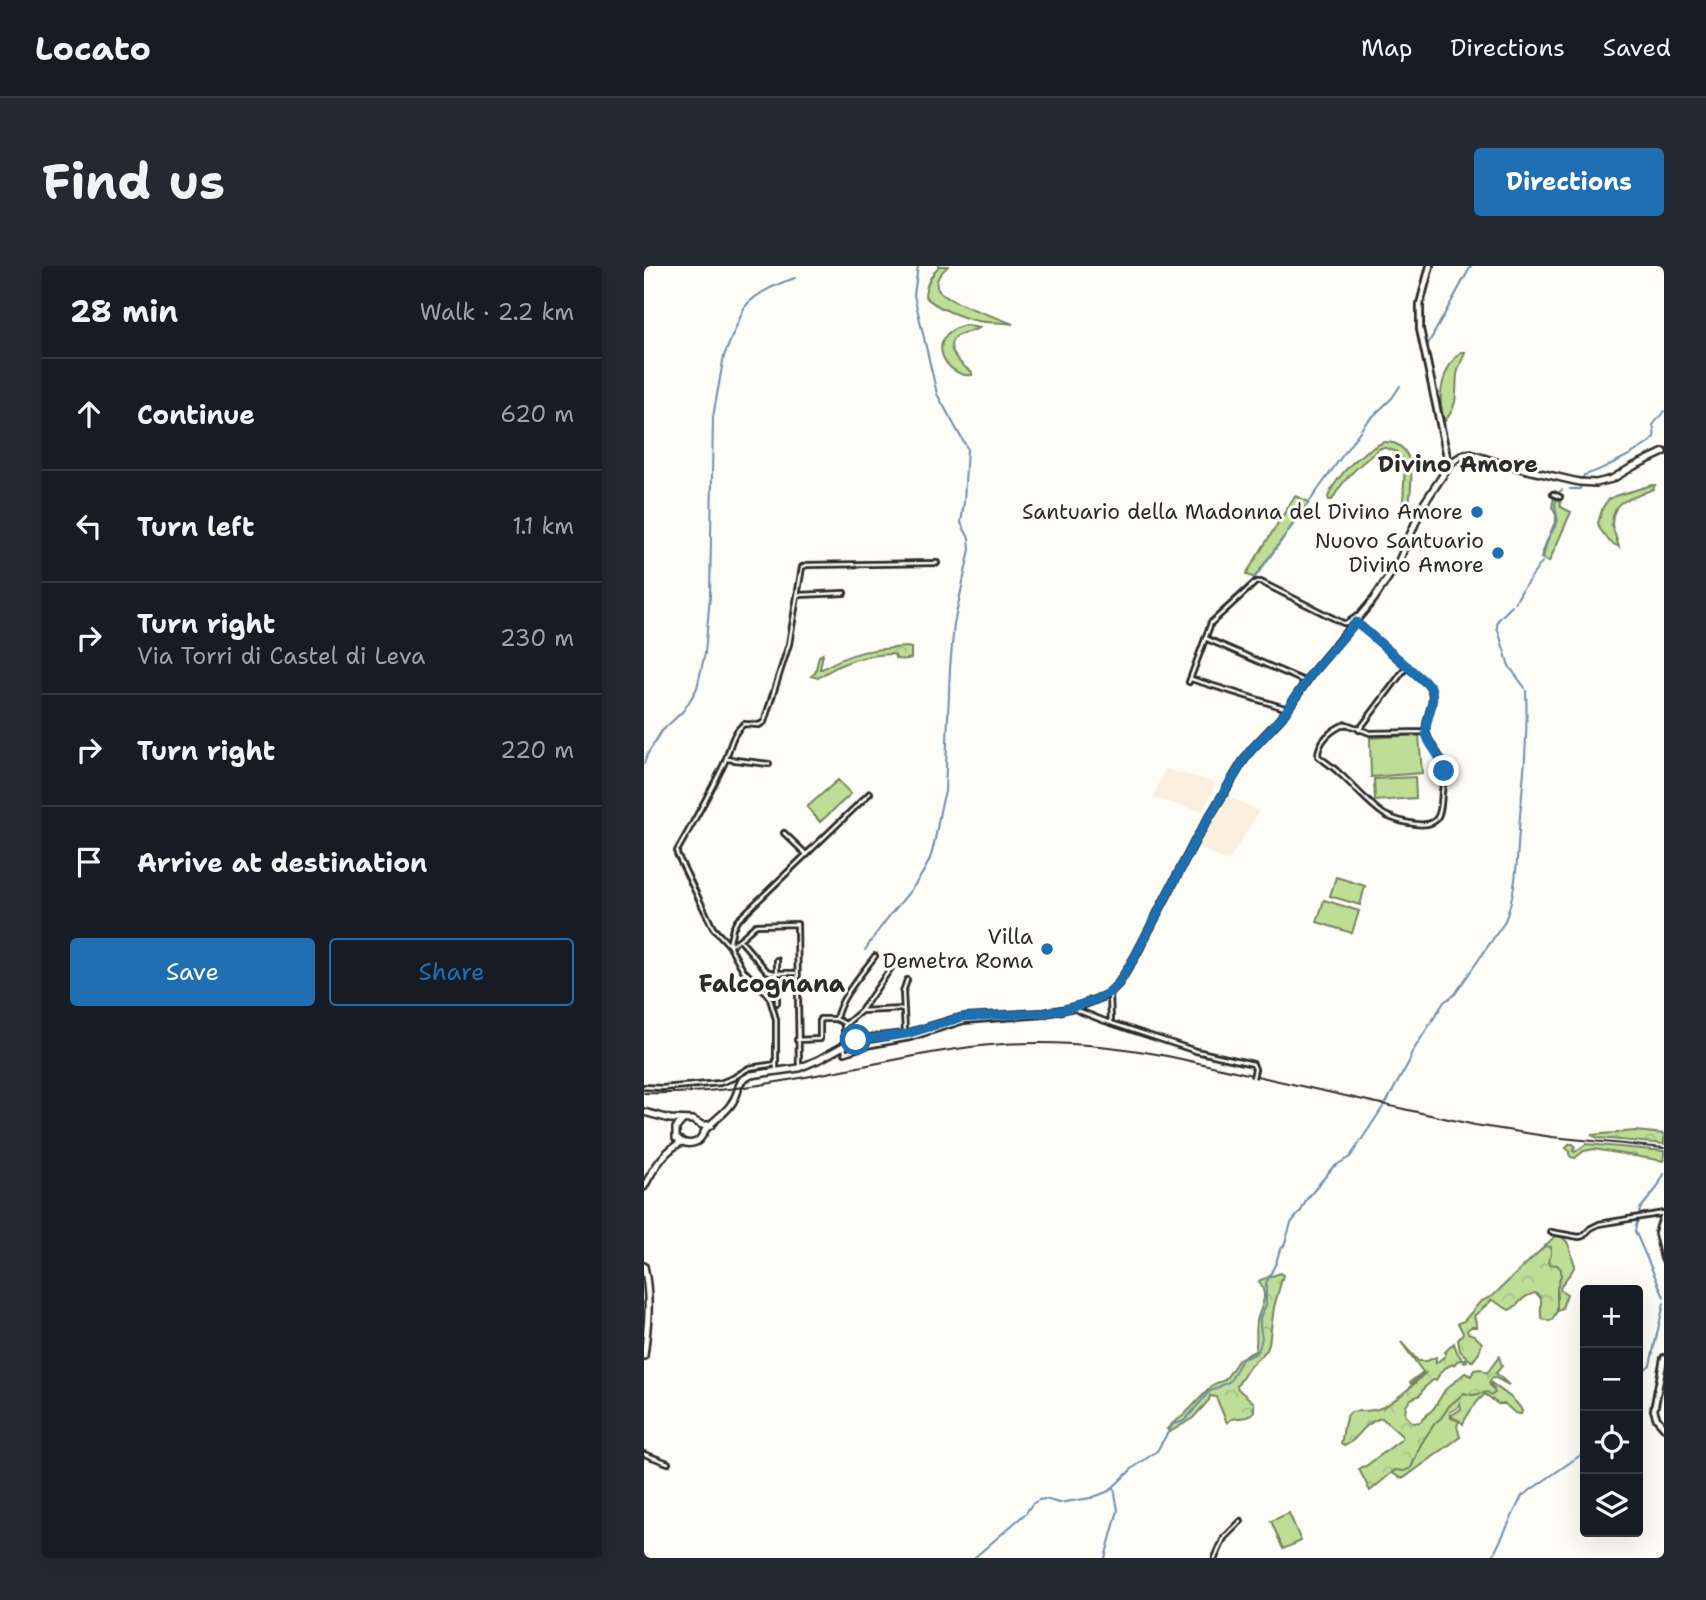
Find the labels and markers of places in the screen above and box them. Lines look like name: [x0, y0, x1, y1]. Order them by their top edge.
place label: Santuario della Madonna del Divino Amore: [1022, 498, 1463, 526]
marker: Santuario della Madonna del Divino Amore: [1469, 504, 1485, 520]
place label: Nuovo Santuario Divino Amore: [1315, 527, 1484, 579]
marker: Nuovo Santuario Divino Amore: [1490, 545, 1506, 561]
place label: Villa Demetra Roma: [883, 923, 1033, 975]
marker: Villa Demetra Roma: [1039, 941, 1055, 957]

